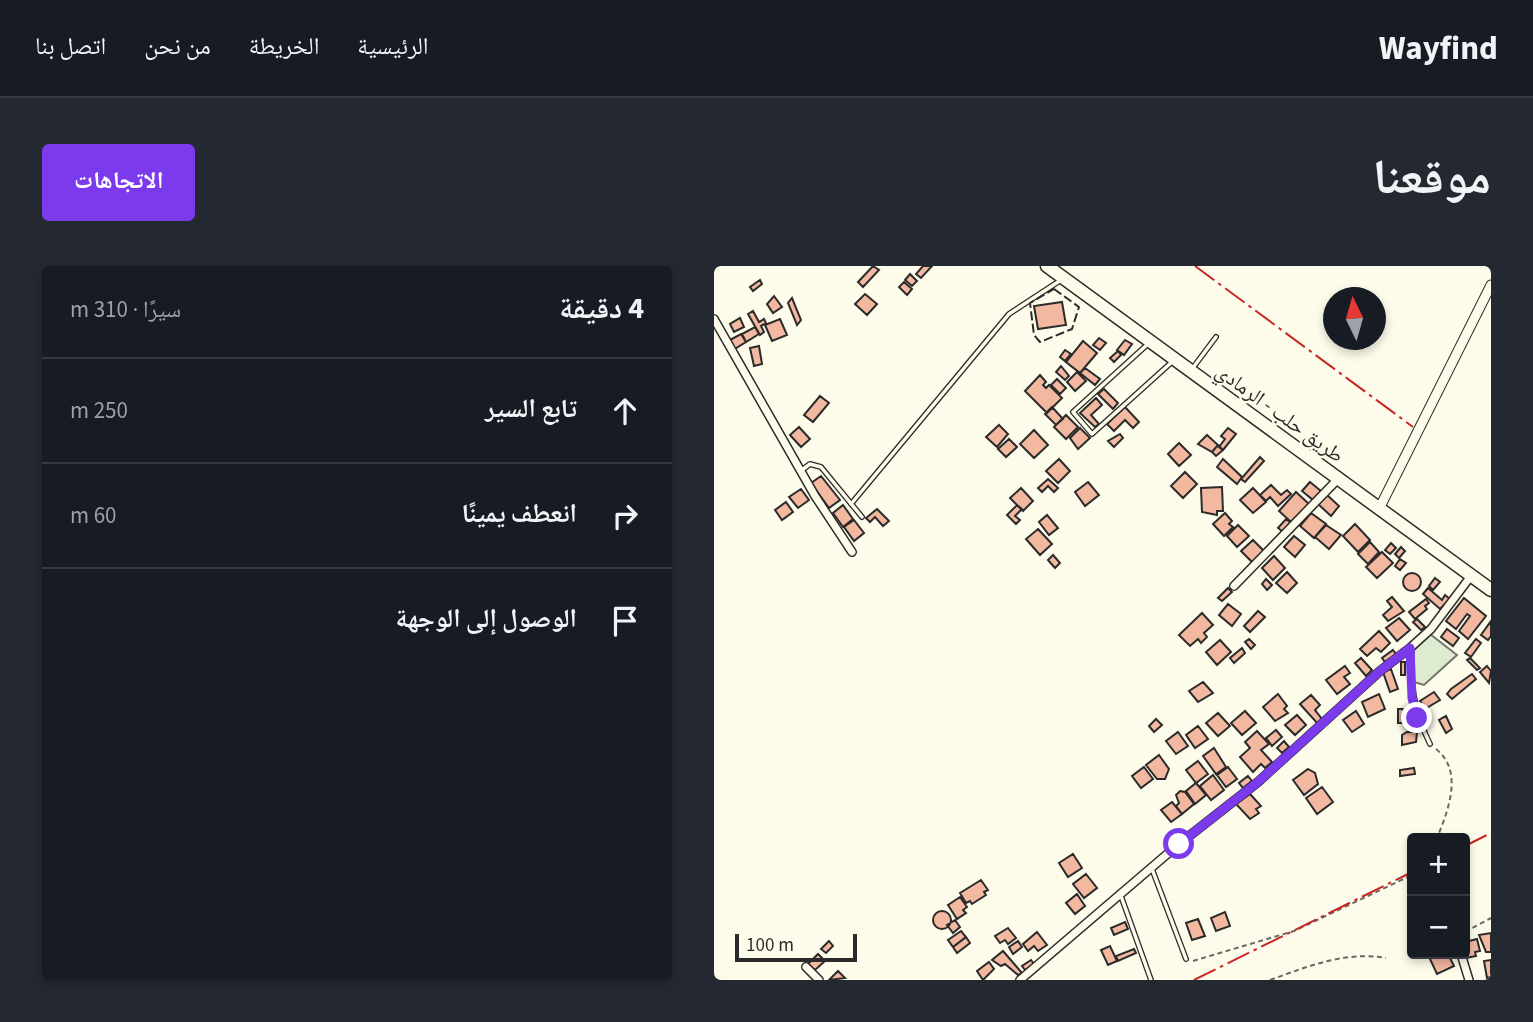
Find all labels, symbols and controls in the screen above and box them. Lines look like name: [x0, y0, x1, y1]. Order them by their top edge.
text: Wayfind: [1379, 25, 1498, 72]
text: اتصل بنا: [35, 29, 106, 64]
text: من نحن: [144, 29, 211, 64]
text: الخريطة: [249, 29, 319, 64]
text: الرئيسية: [357, 29, 429, 64]
text: موقعنا: [1373, 143, 1491, 213]
button: الاتجاهات: [42, 144, 195, 221]
text: 4 دقيقة: [559, 287, 644, 330]
north arrow: [1323, 287, 1386, 350]
text: سيرًا · 310 m: [70, 293, 181, 326]
street label: طريق حلب - الرمادي: [1209, 356, 1350, 471]
text: تابع السير: [485, 390, 577, 427]
icon: ahead: [606, 392, 644, 430]
text: 250 m: [70, 394, 128, 427]
text: انعطف يمينًا: [462, 495, 577, 532]
icon: right: [606, 497, 644, 535]
text: 60 m: [70, 499, 117, 532]
text: الوصول إلى الوجهة: [396, 600, 577, 637]
icon: arrive: [606, 602, 644, 640]
route end: [1401, 702, 1432, 733]
route start: [1163, 828, 1194, 859]
map controls: [1407, 833, 1470, 959]
button: +: [1407, 833, 1470, 896]
button: −: [1407, 896, 1470, 959]
scale bar: [735, 931, 858, 963]
text: 100 m: [746, 932, 794, 959]

